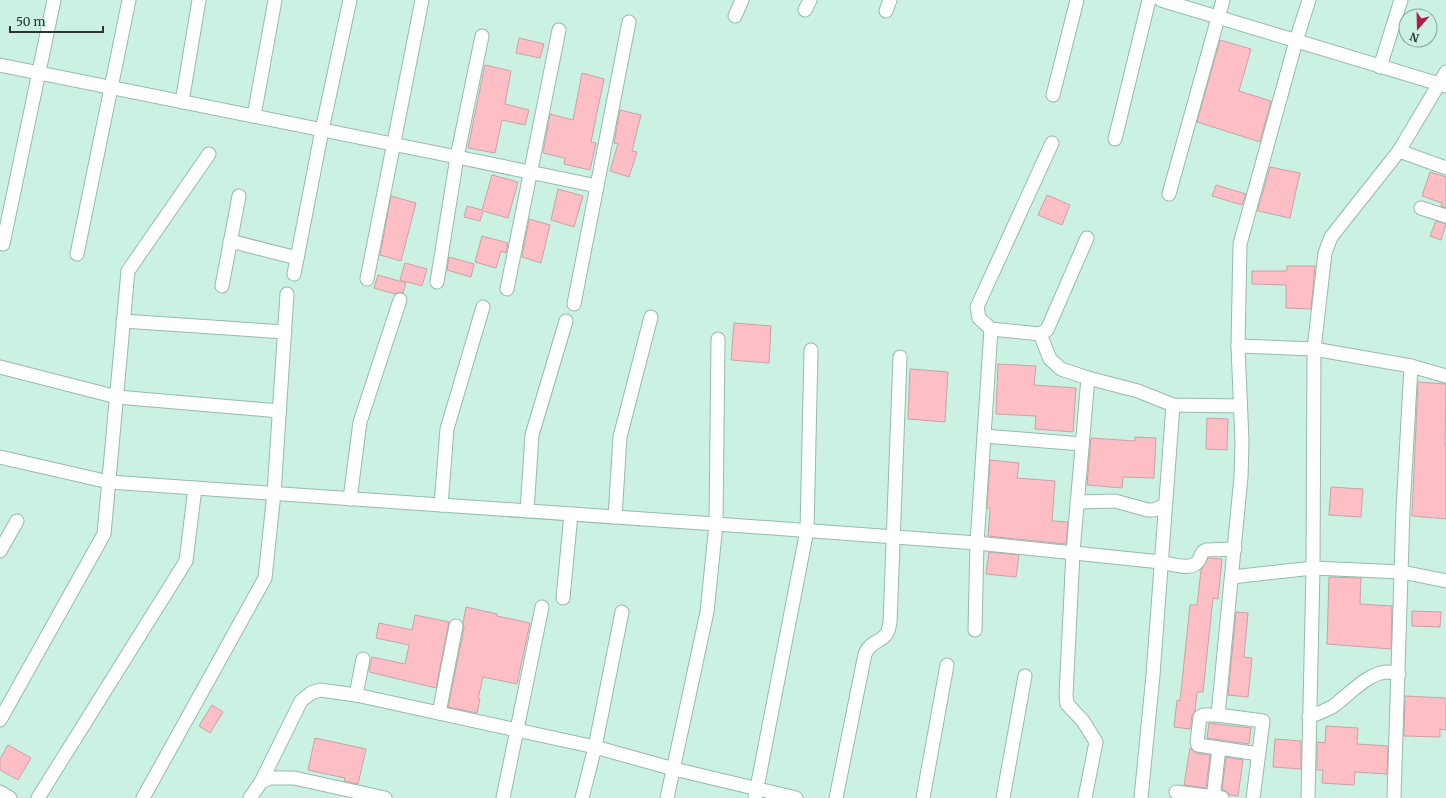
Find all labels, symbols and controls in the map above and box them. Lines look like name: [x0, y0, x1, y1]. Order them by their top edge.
scale bar: [10, 8, 103, 34]
north arrow: [1398, 8, 1438, 48]
text: 50 m: [16, 14, 45, 29]
text: N: [1408, 29, 1421, 45]

